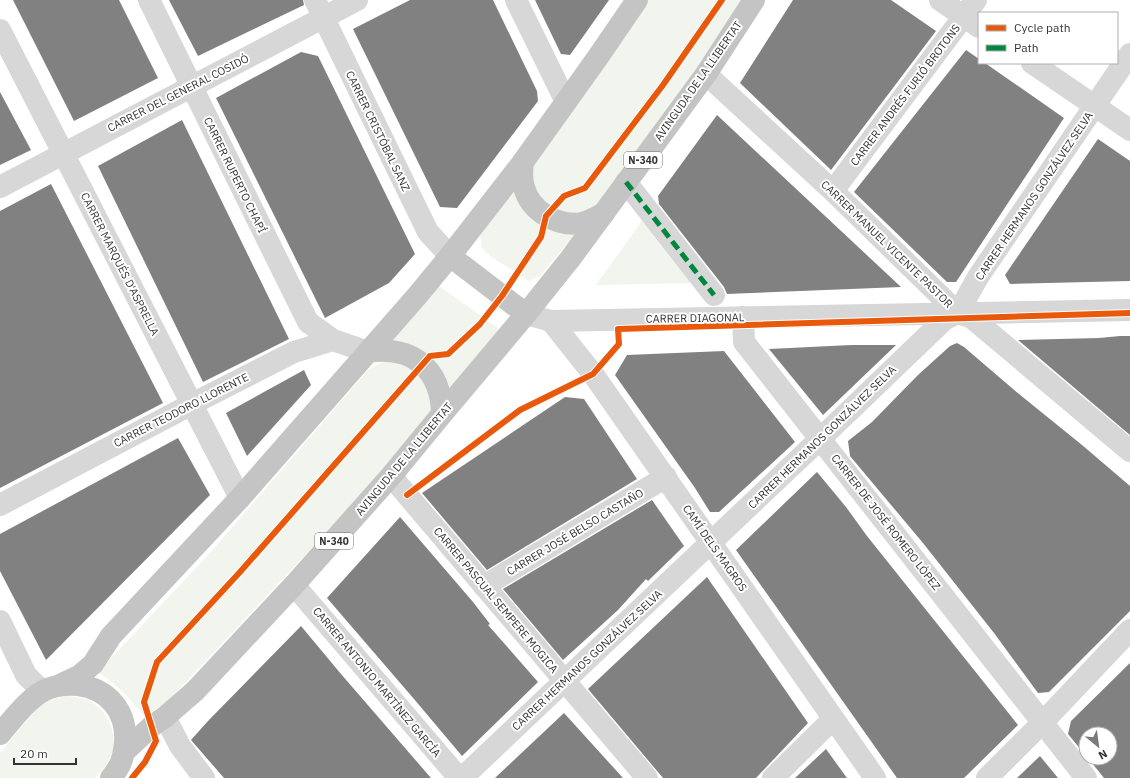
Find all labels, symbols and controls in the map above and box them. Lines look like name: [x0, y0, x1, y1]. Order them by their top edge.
legend: [978, 12, 1118, 64]
street label: AVINGUDA DE LA LLIBERTAT: [651, 18, 745, 144]
text: Cycle path: [1014, 20, 1071, 35]
street label: CARRER ANDRÉS FURIÓ BROTONS: [847, 21, 963, 169]
text: Path: [1014, 40, 1039, 55]
street label: CARRER DEL GENERAL COSIDÓ: [105, 51, 251, 135]
street label: CARRER CRISTÓBAL SANZ: [343, 69, 413, 193]
street label: CARRER HERMANOS GONZÁLVEZ SELVA: [972, 109, 1096, 283]
street label: CARRER RUPERTO CHAPÍ: [201, 115, 269, 235]
road number: N-340: [624, 152, 662, 168]
street label: CARRER MANUEL VICENTE PASTOR: [818, 177, 956, 311]
street label: CARRER MARQUÉS D'ASPRELLA: [78, 190, 162, 338]
street label: CARRER DIAGONAL: [646, 310, 745, 326]
street label: CARRER HERMANOS GONZÁLVEZ SELVA: [745, 362, 899, 512]
street label: CARRER TEODORO LLORENTE: [111, 370, 251, 450]
street label: AVINGUDA DE LA LLIBERTAT: [353, 399, 456, 518]
street label: CARRER DE JOSÉ ROMERO LÓPEZ: [828, 451, 944, 593]
street label: CARRER JOSÉ BELSO CASTAÑO: [504, 485, 646, 578]
street label: CAMÍ DELS MAGROS: [680, 502, 750, 594]
street label: CARRER PASCUAL SEMPERE MOGICA: [431, 524, 561, 676]
road number: N-340: [315, 533, 353, 549]
street label: CARRER HERMANOS GONZÁLVEZ SELVA: [509, 587, 665, 733]
street label: CARRER ANTONIO MARTÍNEZ GARCÍA: [310, 604, 444, 760]
north arrow: [1078, 726, 1118, 766]
scale bar: [14, 740, 76, 766]
text: 20 m: [20, 746, 48, 761]
text: N: [1096, 747, 1110, 763]

